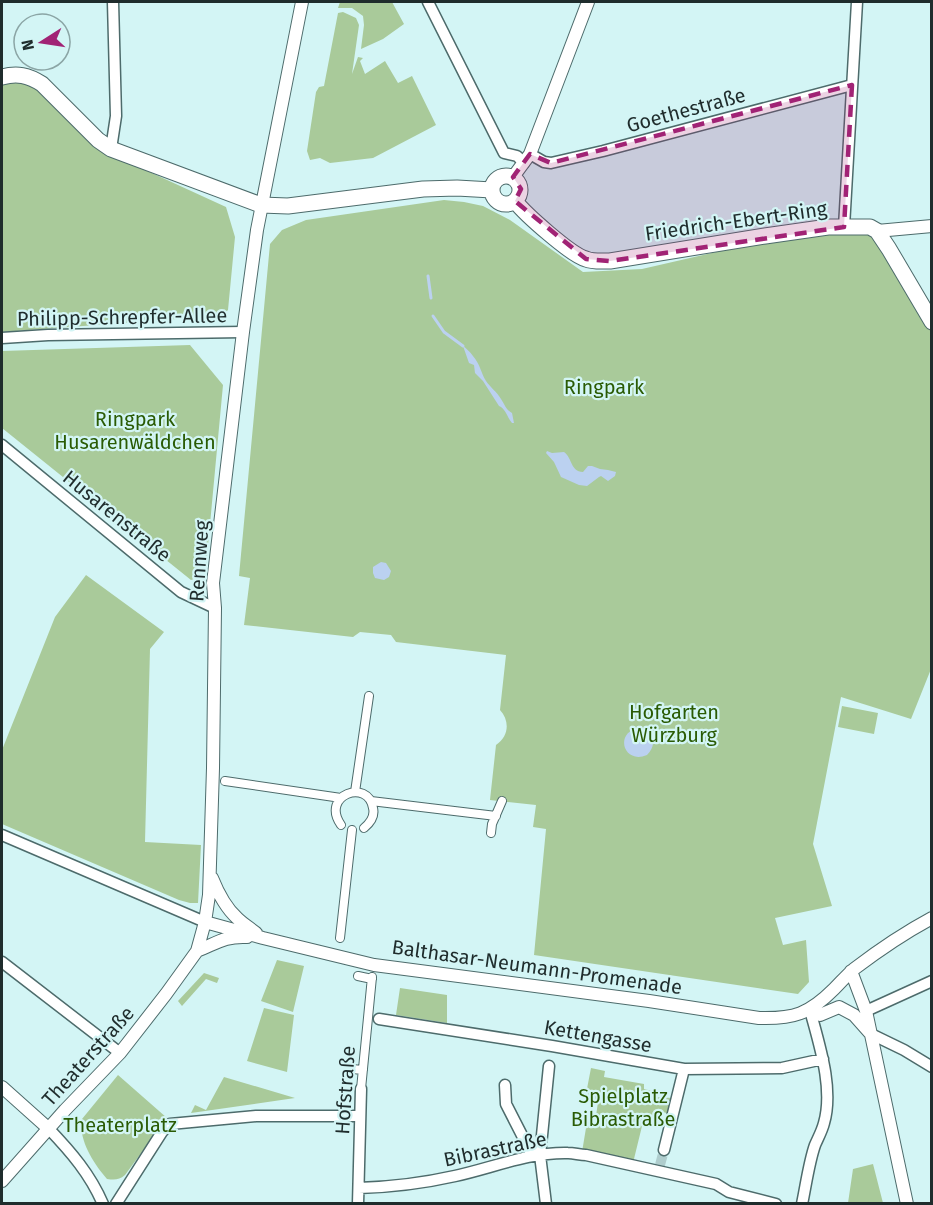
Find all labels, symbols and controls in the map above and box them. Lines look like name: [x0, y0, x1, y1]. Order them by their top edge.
north arrow: [12, 12, 72, 72]
text: N: [17, 38, 38, 52]
street label: Goethestraße: [624, 83, 748, 137]
street label: Friedrich-Ebert-Ring: [643, 196, 829, 246]
street label: Philipp-Schrepfer-Allee: [17, 303, 227, 331]
park label: Ringpark: [564, 375, 645, 399]
park label: Ringpark Husarenwäldchen: [54, 407, 216, 454]
street label: Husarenstraße: [58, 465, 176, 567]
street label: Rennweg: [184, 519, 214, 603]
park label: Hofgarten Würzburg: [629, 700, 719, 747]
street label: Balthasar-Neumann-Promenade: [390, 935, 684, 999]
street label: Theaterstraße: [37, 1001, 139, 1111]
street label: Kettengasse: [542, 1015, 654, 1057]
street label: Hofstraße: [330, 1045, 360, 1135]
park label: Spielplatz Bibrastraße: [571, 1084, 675, 1131]
park label: Theaterplatz: [63, 1113, 177, 1137]
street label: Bibrastraße: [441, 1126, 549, 1172]

